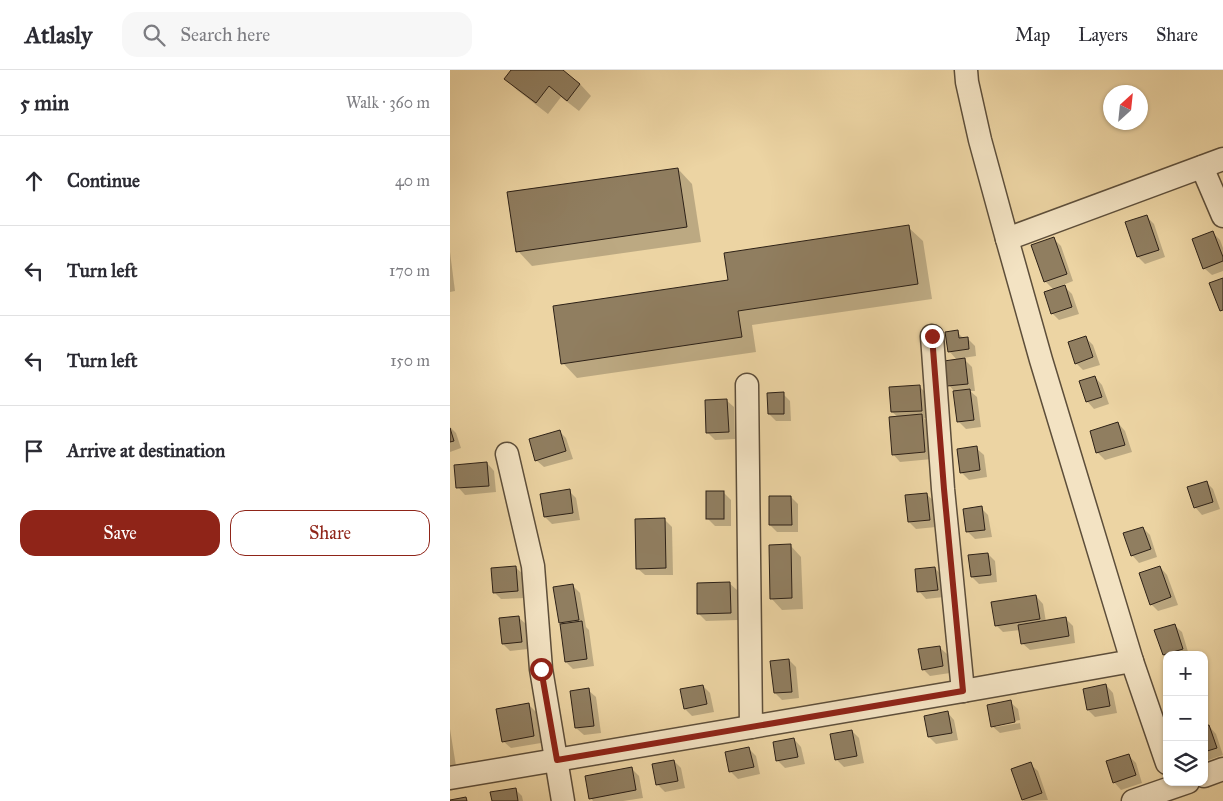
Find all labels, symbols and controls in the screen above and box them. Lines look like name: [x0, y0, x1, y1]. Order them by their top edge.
search box: [122, 12, 472, 57]
text: Atlasly: [25, 20, 92, 50]
icon: search: [140, 21, 168, 49]
text: Search here: [180, 23, 270, 46]
text: Map: [1015, 24, 1050, 46]
text: Layers: [1078, 24, 1128, 46]
text: Share: [1156, 24, 1198, 46]
north arrow: [1103, 85, 1148, 130]
text: 5 min: [20, 90, 69, 116]
text: Walk · 360 m: [346, 93, 430, 112]
icon: ahead: [20, 167, 48, 195]
text: Continue: [67, 169, 140, 192]
text: 40 m: [395, 171, 430, 190]
icon: left: [20, 257, 48, 285]
text: Turn left: [67, 259, 137, 282]
text: 170 m: [389, 261, 430, 280]
route end: [921, 325, 944, 348]
icon: left: [20, 347, 48, 375]
text: Turn left: [67, 349, 137, 372]
text: 150 m: [390, 351, 430, 370]
icon: arrive: [20, 437, 48, 465]
text: Arrive at destination: [67, 439, 225, 462]
button: Save: [20, 510, 220, 556]
button: Share: [230, 510, 430, 556]
map controls: [1163, 651, 1208, 786]
button: +: [1163, 651, 1208, 696]
route start: [530, 658, 553, 681]
button: −: [1163, 696, 1208, 741]
button: layers: [1163, 741, 1208, 786]

